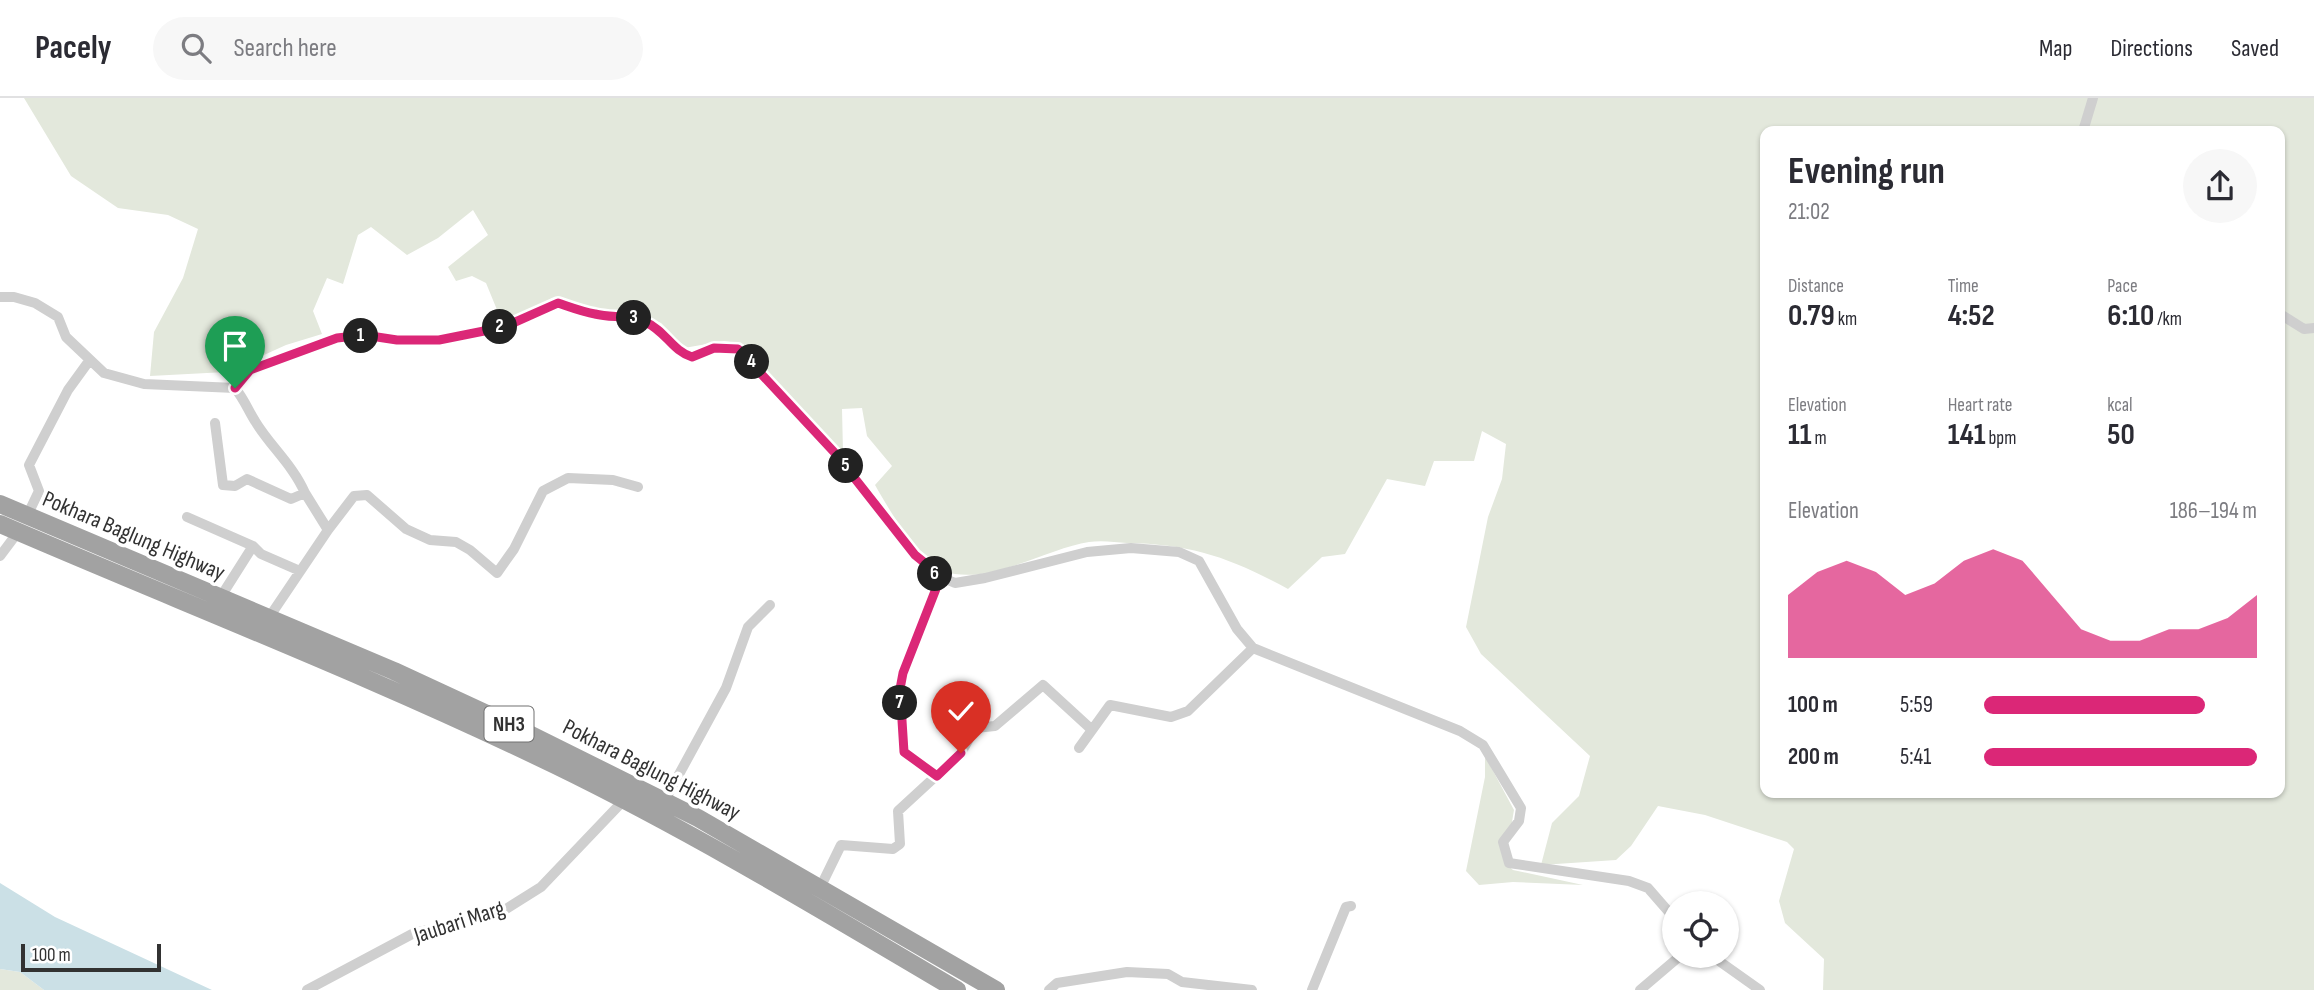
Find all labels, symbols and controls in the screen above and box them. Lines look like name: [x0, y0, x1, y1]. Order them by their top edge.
search box: [153, 17, 643, 80]
text: Pacely: [35, 28, 111, 68]
icon: search: [177, 29, 215, 67]
text: Search here: [233, 33, 337, 64]
text: Map: [2039, 34, 2072, 63]
text: Directions: [2110, 34, 2193, 63]
text: Saved: [2231, 34, 2279, 63]
text: Evening run: [1788, 149, 1945, 194]
button: share: [2183, 149, 2257, 223]
text: 21:02: [1788, 198, 1830, 226]
text: Distance: [1788, 275, 1844, 298]
text: Time: [1948, 275, 1979, 298]
text: Pace: [2107, 275, 2138, 298]
text: 0.79: [1788, 298, 1835, 334]
text: 4:52: [1948, 298, 1995, 334]
text: 6:10: [2107, 298, 2154, 334]
pin: 3: [616, 300, 652, 336]
text: 3: [629, 306, 638, 329]
text: km: [1835, 308, 1857, 331]
text: /km: [2154, 308, 2182, 331]
pin: 2: [482, 310, 518, 344]
text: 2: [495, 315, 504, 338]
pin: [205, 316, 265, 388]
pin: 1: [344, 318, 378, 354]
text: 1: [357, 324, 364, 347]
icon: arrive: [216, 327, 254, 365]
pin: 4: [734, 344, 770, 380]
text: 4: [747, 350, 756, 373]
text: Elevation: [1788, 394, 1847, 417]
text: Heart rate: [1948, 394, 2013, 417]
text: kcal: [2107, 394, 2132, 417]
text: 11: [1788, 417, 1812, 453]
text: 141: [1948, 417, 1985, 453]
text: 50: [2107, 417, 2135, 453]
text: m: [1812, 427, 1827, 450]
text: bpm: [1985, 427, 2016, 450]
pin: 5: [828, 448, 864, 484]
text: 5: [841, 454, 850, 477]
street label: Pokhara Baglung Highway: [38, 485, 229, 587]
text: Elevation: [1788, 497, 1859, 525]
text: 186–194 m: [2170, 497, 2257, 525]
pin: 6: [918, 556, 953, 592]
text: 6: [930, 562, 939, 585]
pin: [931, 681, 991, 753]
pin: 7: [883, 686, 918, 720]
text: 7: [895, 691, 904, 714]
text: 100 m: [1788, 691, 1838, 719]
text: 5:59: [1900, 691, 1933, 719]
icon: check: [942, 692, 980, 730]
road number: NH3: [484, 706, 534, 742]
street label: Pokhara Baglung Highway: [558, 713, 745, 827]
text: 200 m: [1788, 743, 1839, 771]
text: 5:41: [1900, 743, 1931, 771]
map controls: [1662, 891, 1739, 968]
button: locate: [1662, 891, 1739, 968]
street label: Jaubari Marg: [409, 894, 508, 950]
scale bar: [21, 941, 161, 973]
text: 100 m: [32, 944, 71, 967]

